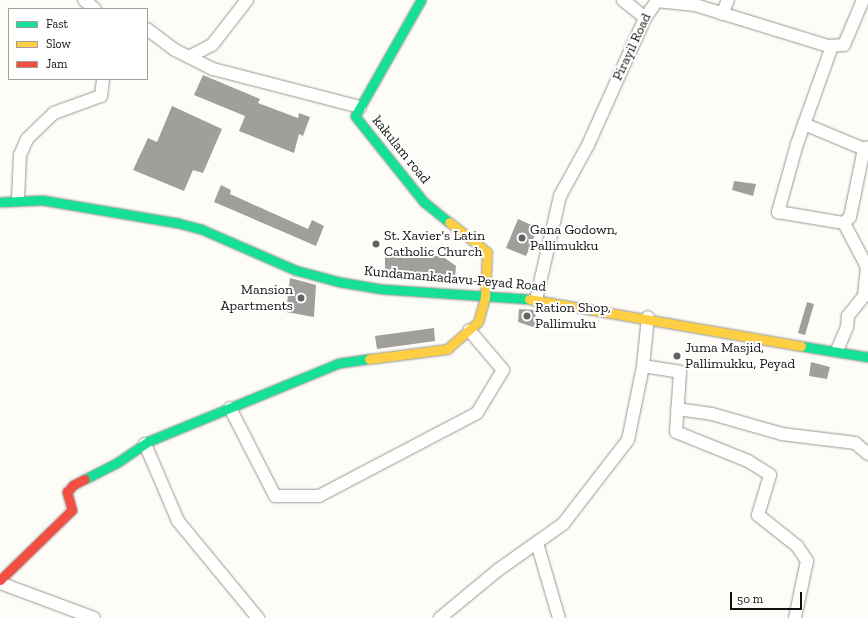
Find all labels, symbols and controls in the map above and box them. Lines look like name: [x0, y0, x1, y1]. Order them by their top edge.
legend: [8, 8, 148, 80]
street label: Pirayil Road: [609, 11, 655, 83]
text: Fast: [46, 17, 68, 31]
text: Slow: [46, 37, 71, 51]
text: Jam: [46, 57, 67, 71]
street label: kakulam road: [369, 113, 433, 187]
place label: Gana Godown, Pallimukku: [530, 222, 618, 254]
place label: St. Xavier's Latin Catholic Church: [384, 228, 485, 260]
marker: Gana Godown, Pallimukku: [517, 233, 527, 243]
marker: St. Xavier's Latin Catholic Church: [371, 239, 381, 249]
street label: Kundamankadavu-Peyad Road: [363, 263, 547, 295]
place label: Mansion Apartments: [220, 282, 293, 314]
marker: Mansion Apartments: [296, 293, 306, 303]
place label: Ration Shop, Pallimuku: [535, 300, 611, 332]
marker: Ration Shop, Pallimuku: [522, 311, 532, 321]
place label: Juma Masjid, Pallimukku, Peyad: [685, 340, 795, 372]
marker: Juma Masjid, Pallimukku, Peyad: [672, 351, 682, 361]
scale bar: [732, 584, 804, 610]
text: 50 m: [737, 592, 763, 606]

